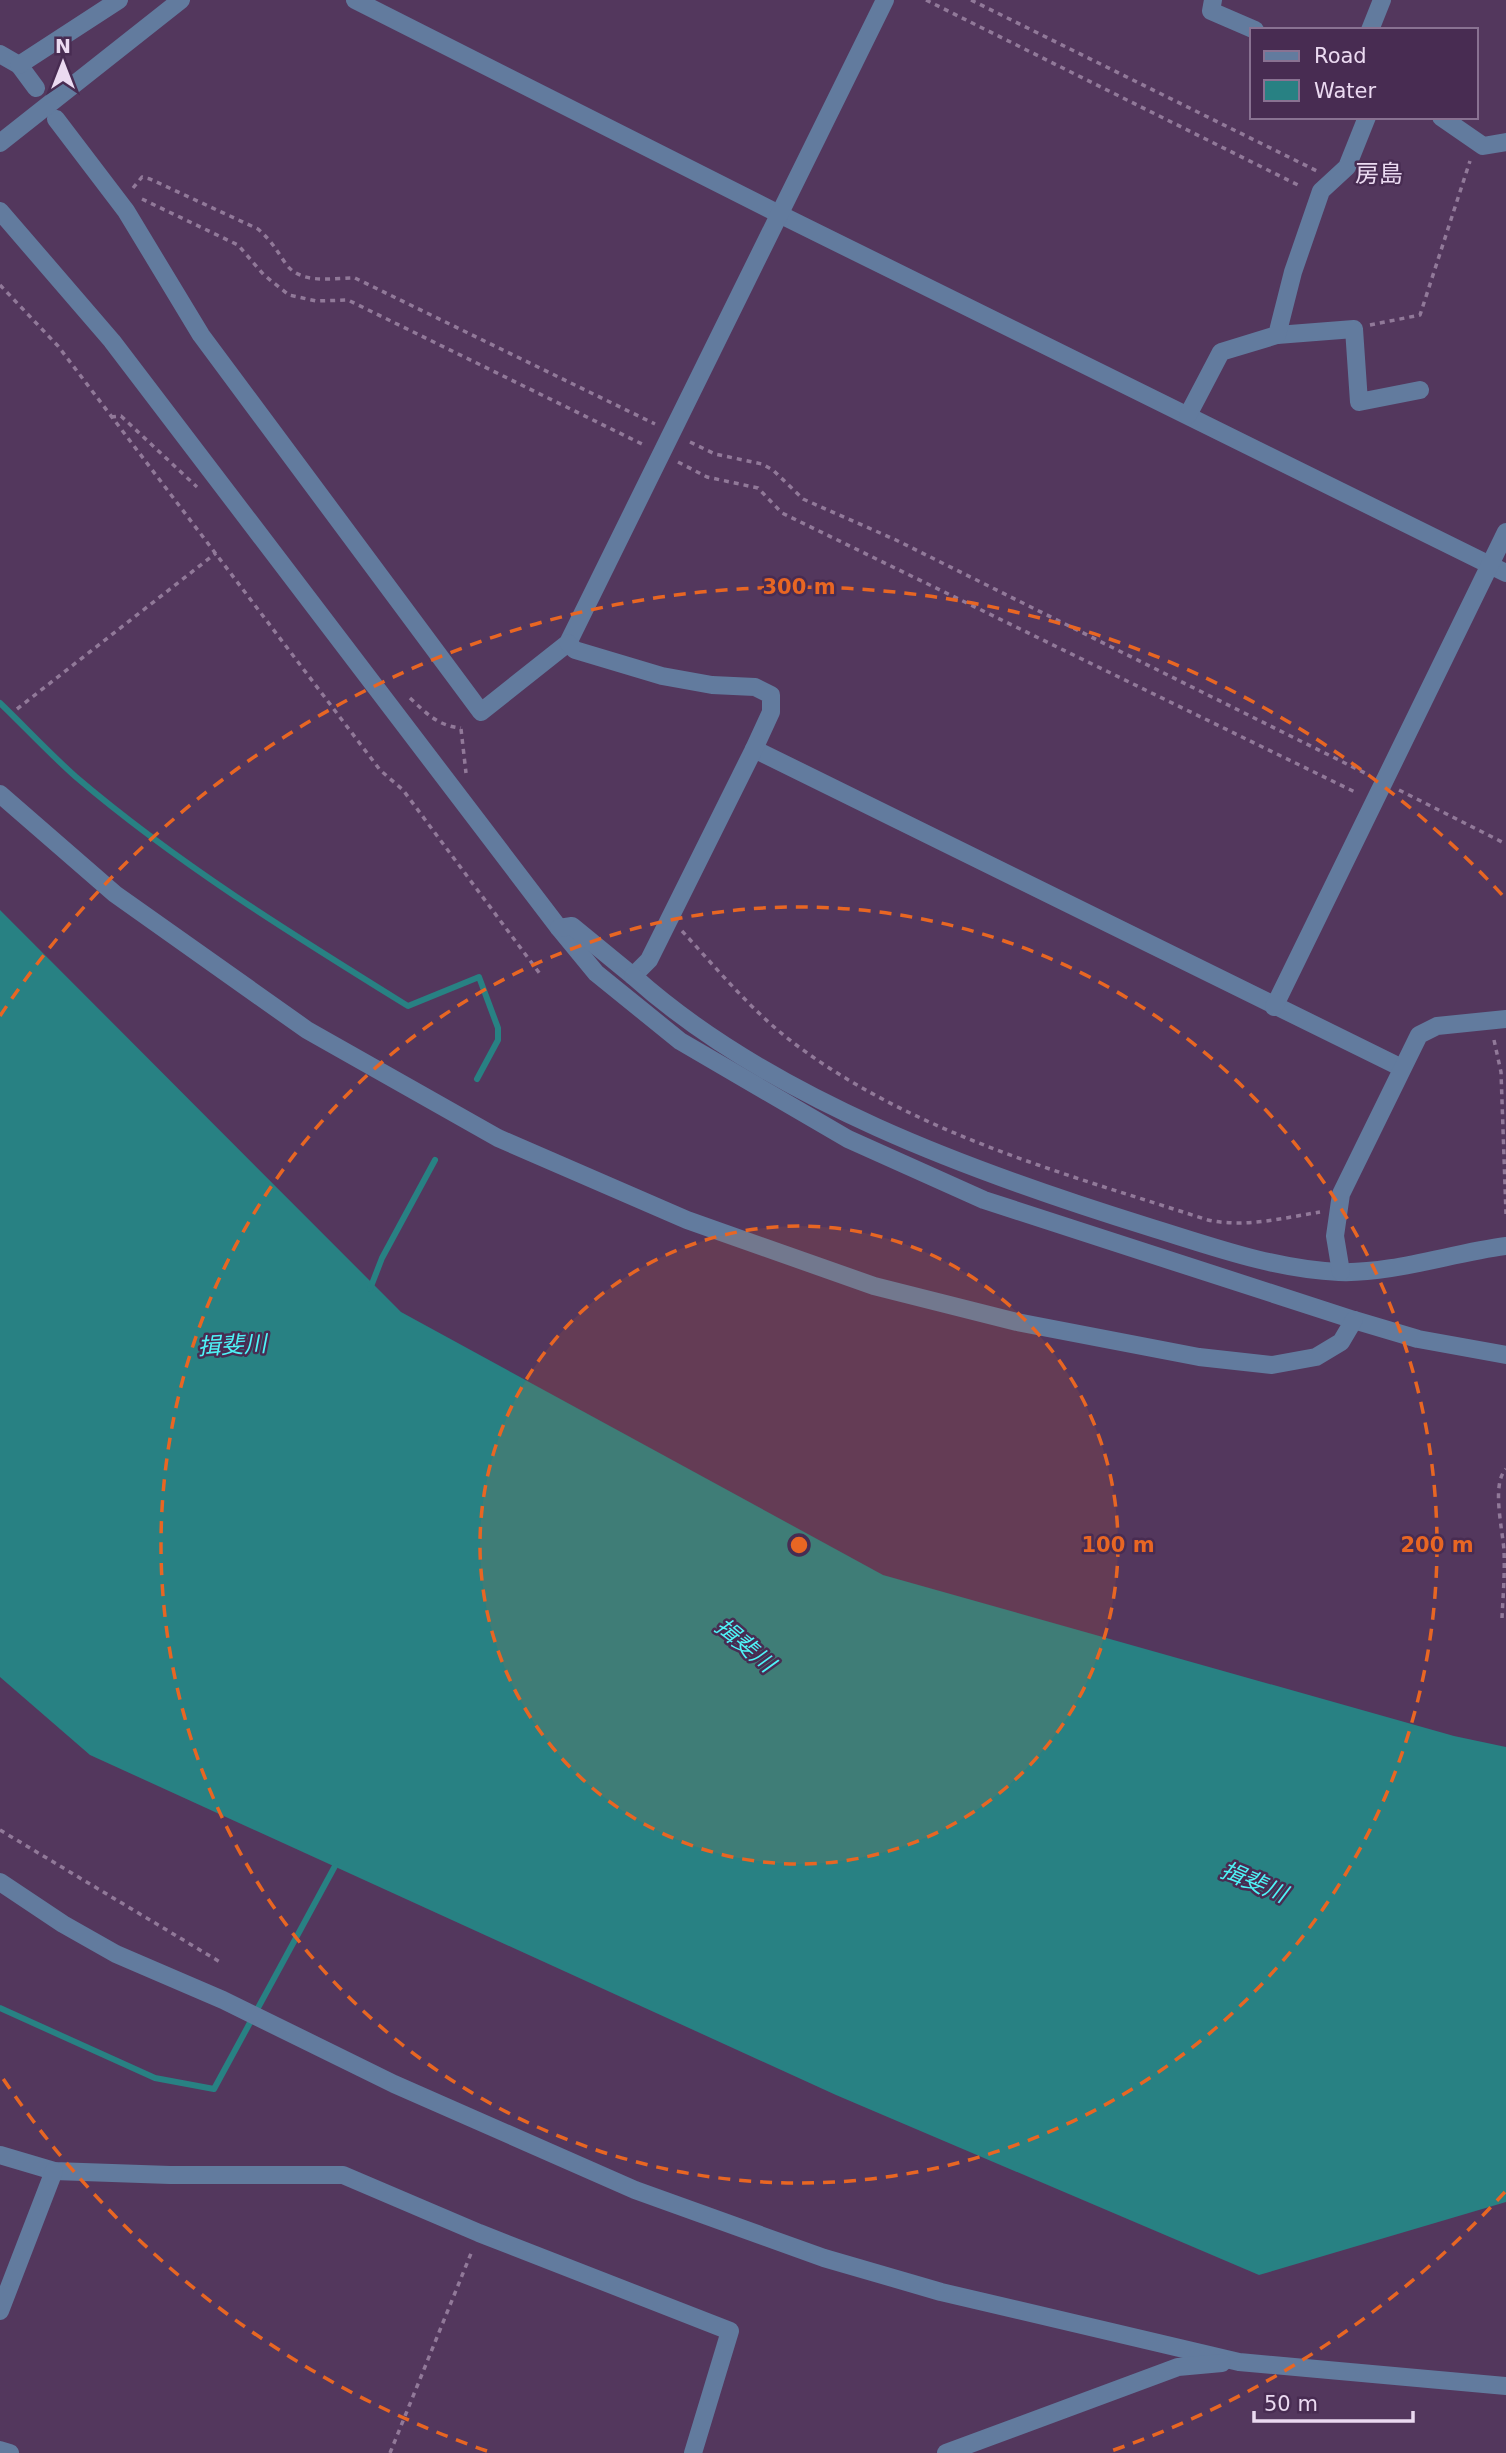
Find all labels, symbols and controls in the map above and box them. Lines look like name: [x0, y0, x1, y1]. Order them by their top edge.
north arrow: [28, 28, 98, 98]
legend: [1250, 28, 1478, 119]
text: N: [55, 35, 71, 57]
text: Road: [1314, 44, 1367, 68]
text: Water: [1314, 79, 1376, 103]
district label: 房島: [1355, 160, 1403, 188]
text: 300 m: [762, 575, 836, 599]
water label: 揖斐川: [197, 1330, 270, 1360]
centre of rings: [787, 1533, 811, 1557]
text: 100 m: [1081, 1533, 1155, 1557]
text: 200 m: [1400, 1533, 1474, 1557]
water label: 揖斐川: [710, 1613, 782, 1679]
water label: 揖斐川: [1217, 1857, 1294, 1909]
scale bar: [1254, 2380, 1413, 2424]
text: 50 m: [1264, 2392, 1318, 2416]

